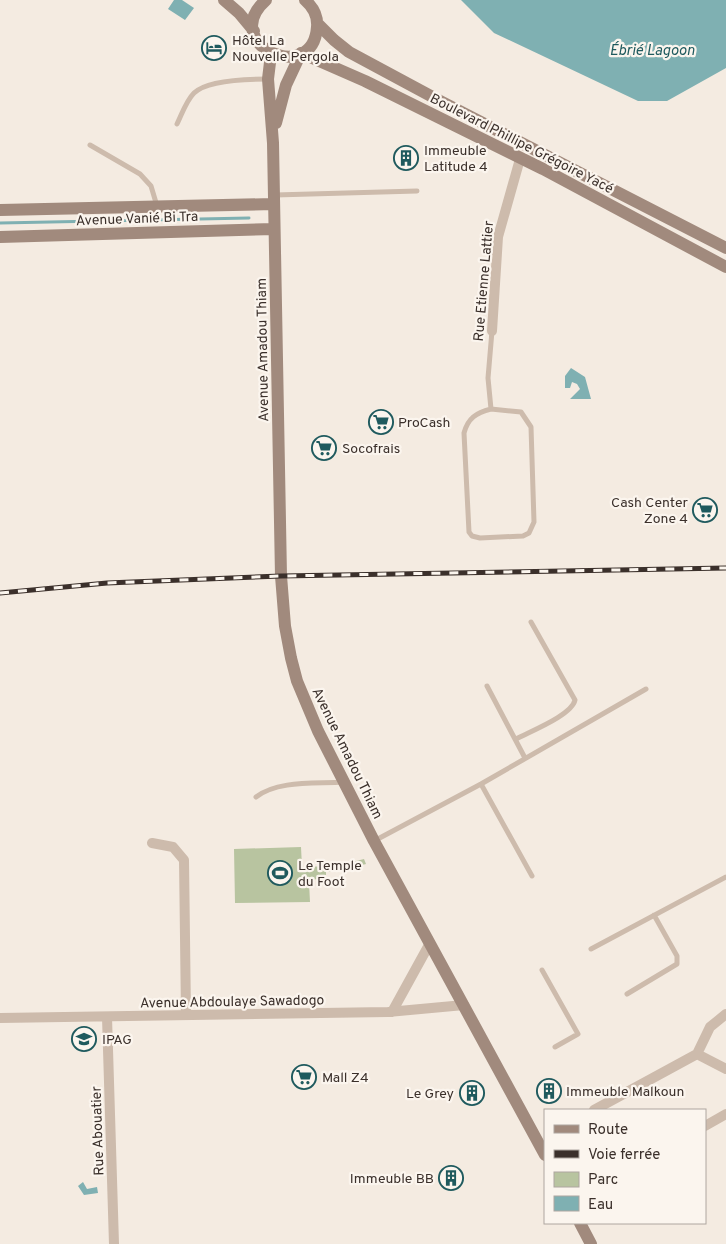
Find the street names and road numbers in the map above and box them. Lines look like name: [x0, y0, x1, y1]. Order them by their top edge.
street label: Boulevard Phillipe Grégoire Yacé: [427, 91, 616, 198]
street label: Avenue Vanié Bi Tra: [76, 209, 199, 230]
street label: Rue Etienne Lattier: [471, 220, 498, 342]
street label: Avenue Amadou Thiam: [254, 278, 273, 422]
street label: Avenue Amadou Thiam: [307, 685, 386, 822]
street label: Avenue Abdoulaye Sawadogo: [140, 992, 325, 1013]
street label: Rue Abouatier: [88, 1085, 109, 1176]

